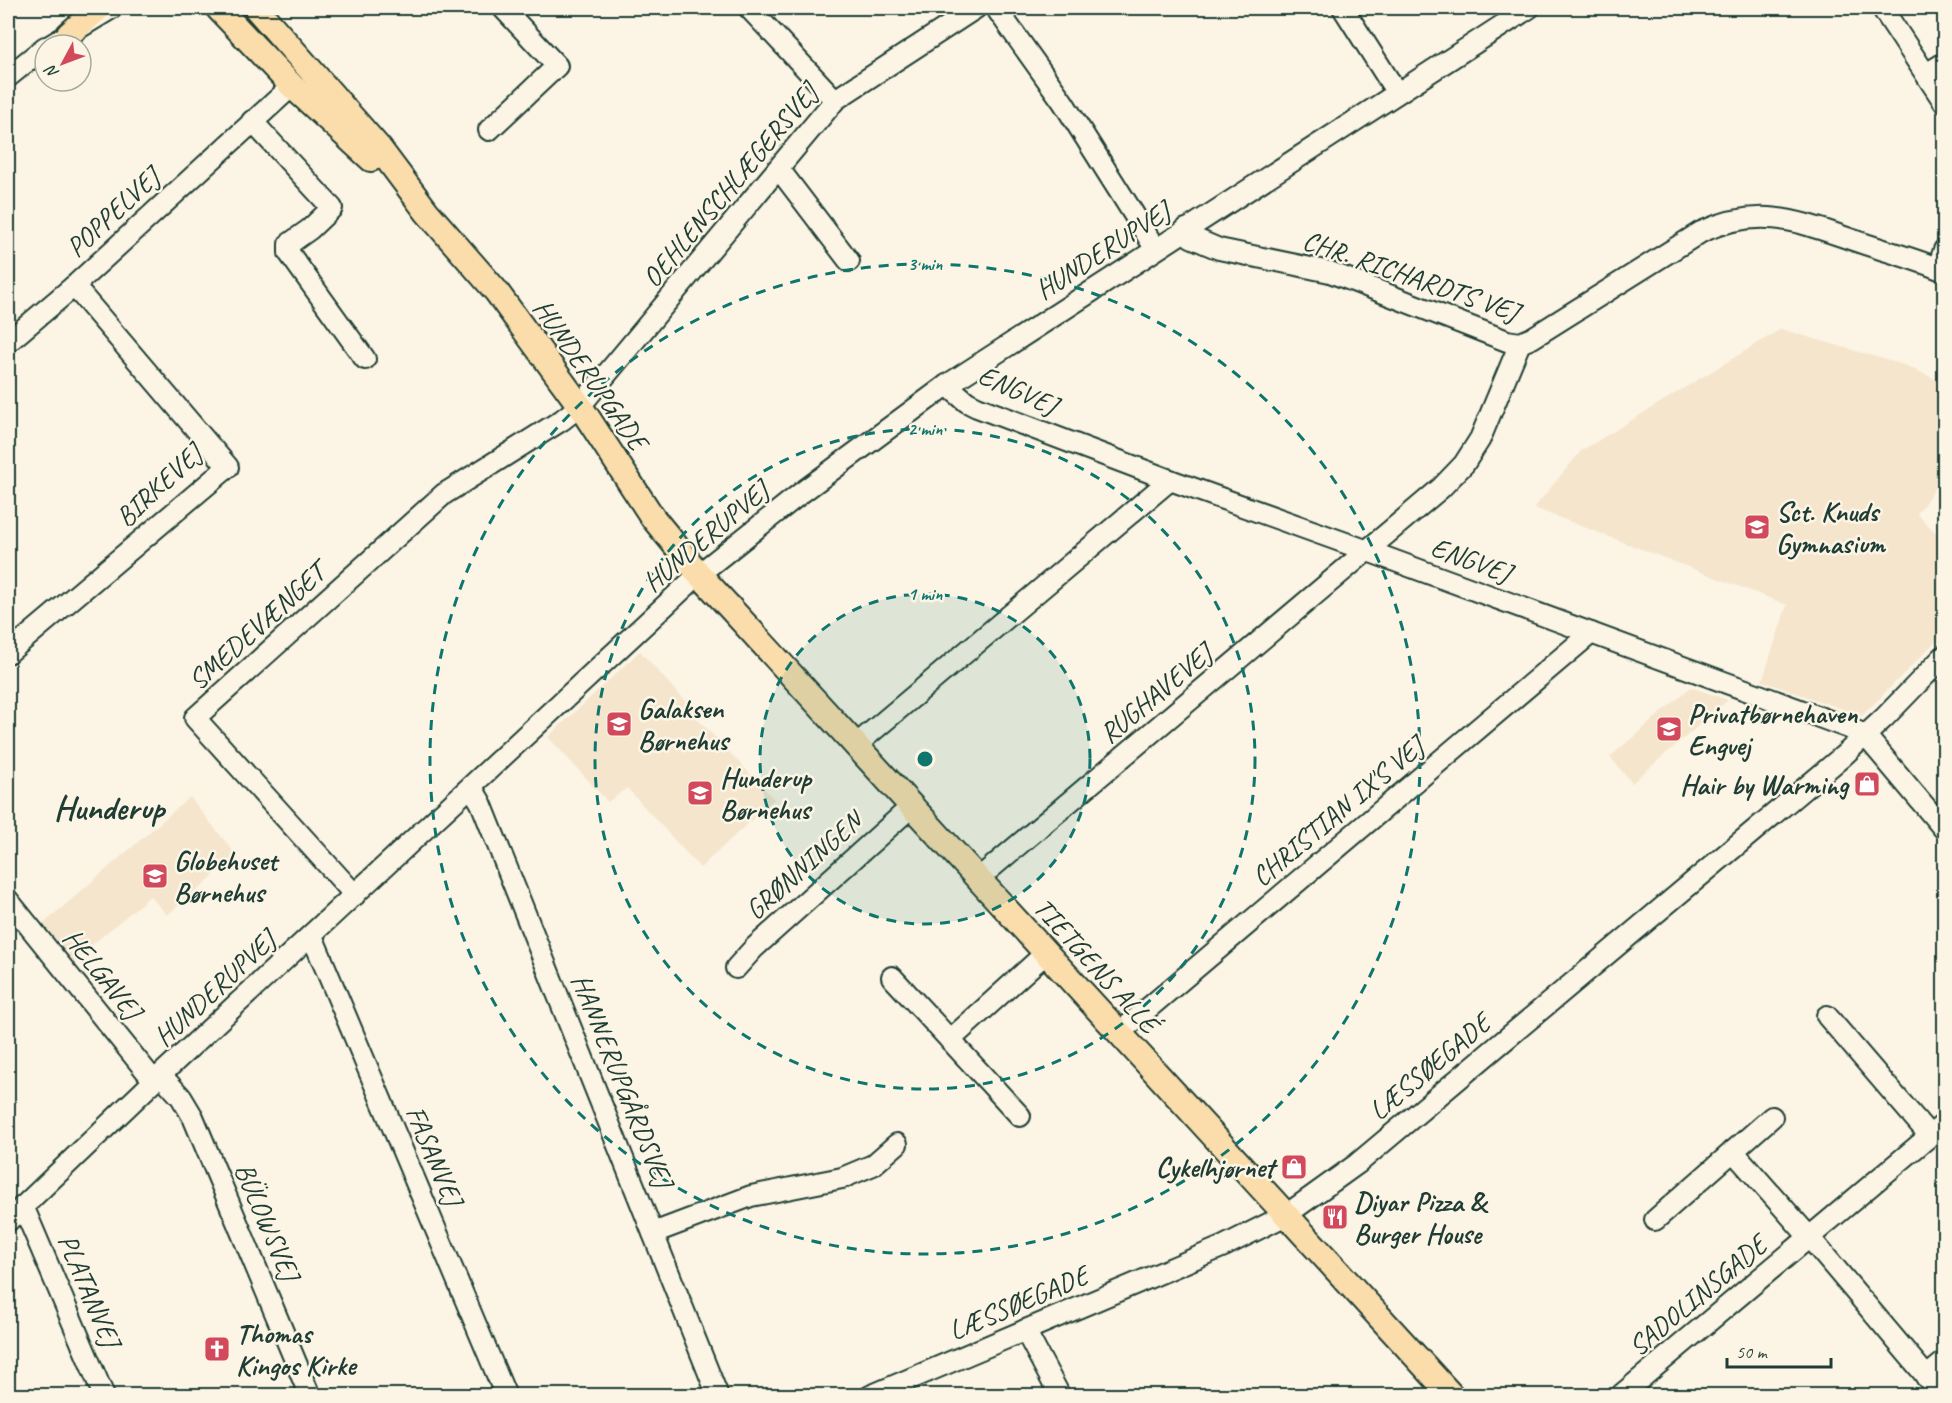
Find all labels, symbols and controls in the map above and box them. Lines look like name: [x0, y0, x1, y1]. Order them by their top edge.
north arrow: [33, 33, 93, 93]
text: N: [40, 60, 63, 82]
street label: OEHLENSCHLÆGERSVEJ: [634, 73, 828, 294]
street label: POPPELVEJ: [58, 157, 170, 264]
street label: HUNDERUPVEJ: [1028, 191, 1180, 307]
street label: CHR. RICHARDTS VEJ: [1299, 222, 1527, 330]
text: 3 min: [908, 253, 943, 275]
street label: HUNDERUPGADE: [526, 292, 658, 460]
street label: ENGVEJ: [973, 357, 1067, 424]
text: 2 min: [908, 418, 943, 440]
street label: BIRKEVEJ: [108, 434, 212, 534]
street label: HUNDERUPVEJ: [635, 471, 779, 599]
place label: Sct. Knuds Gymnasium: [1776, 494, 1887, 561]
school or university icon: Sct. Knuds Gymnasium: [1742, 512, 1772, 542]
street label: ENGVEJ: [1426, 529, 1520, 592]
street label: SMEDEVÆNGET: [180, 551, 338, 697]
text: 1 min: [908, 583, 943, 605]
street label: RUGHAVEVEJ: [1092, 633, 1222, 751]
place label: Galaksen Børnehus: [638, 691, 731, 758]
place label: Privatbørnehaven Engvej: [1688, 696, 1858, 763]
school or university icon: Galaksen Børnehus: [604, 709, 634, 739]
school or university icon: Privatbørnehaven Engvej: [1654, 714, 1684, 744]
street label: CHRISTIAN IX'S VEJ: [1244, 726, 1434, 894]
centre of rings: [915, 749, 935, 769]
place label: Hunderup Børnehus: [720, 760, 813, 827]
place label: Hair by Warming: [1680, 767, 1850, 802]
shop icon: Hair by Warming: [1852, 769, 1882, 799]
school or university icon: Hunderup Børnehus: [685, 778, 715, 808]
district label: Hunderup: [54, 786, 166, 829]
street label: GRØNNINGEN: [738, 801, 872, 927]
place label: Globehuset Børnehus: [174, 843, 280, 910]
school or university icon: Globehuset Børnehus: [140, 861, 170, 891]
street label: TIETGENS ALLÉ: [1026, 890, 1169, 1043]
street label: HUNDERUPVEJ: [146, 920, 286, 1054]
street label: HELGAVEJ: [56, 921, 152, 1029]
street label: HANNERUPGÅRDSVEJ: [564, 969, 683, 1196]
street label: LÆSSØEGADE: [1361, 1003, 1500, 1127]
street label: FASANVEJ: [398, 1100, 473, 1214]
place label: Cykelhjørnet: [1156, 1150, 1279, 1185]
shop icon: Cykelhjørnet: [1279, 1152, 1309, 1182]
street label: BÜLOWSVEJ: [227, 1157, 310, 1289]
place label: Diyar Pizza & Burger House: [1354, 1184, 1489, 1251]
restaurant icon: Diyar Pizza & Burger House: [1320, 1202, 1350, 1232]
street label: SADOLINSGADE: [1621, 1225, 1777, 1363]
street label: PLATANVEJ: [50, 1229, 131, 1356]
street label: LÆSSØEGADE: [943, 1256, 1097, 1348]
place label: Thomas Kingos Kirke: [236, 1316, 358, 1383]
scale bar: [1727, 1331, 1830, 1369]
church icon: Thomas Kingos Kirke: [202, 1334, 232, 1364]
text: 50 m: [1736, 1341, 1769, 1363]

